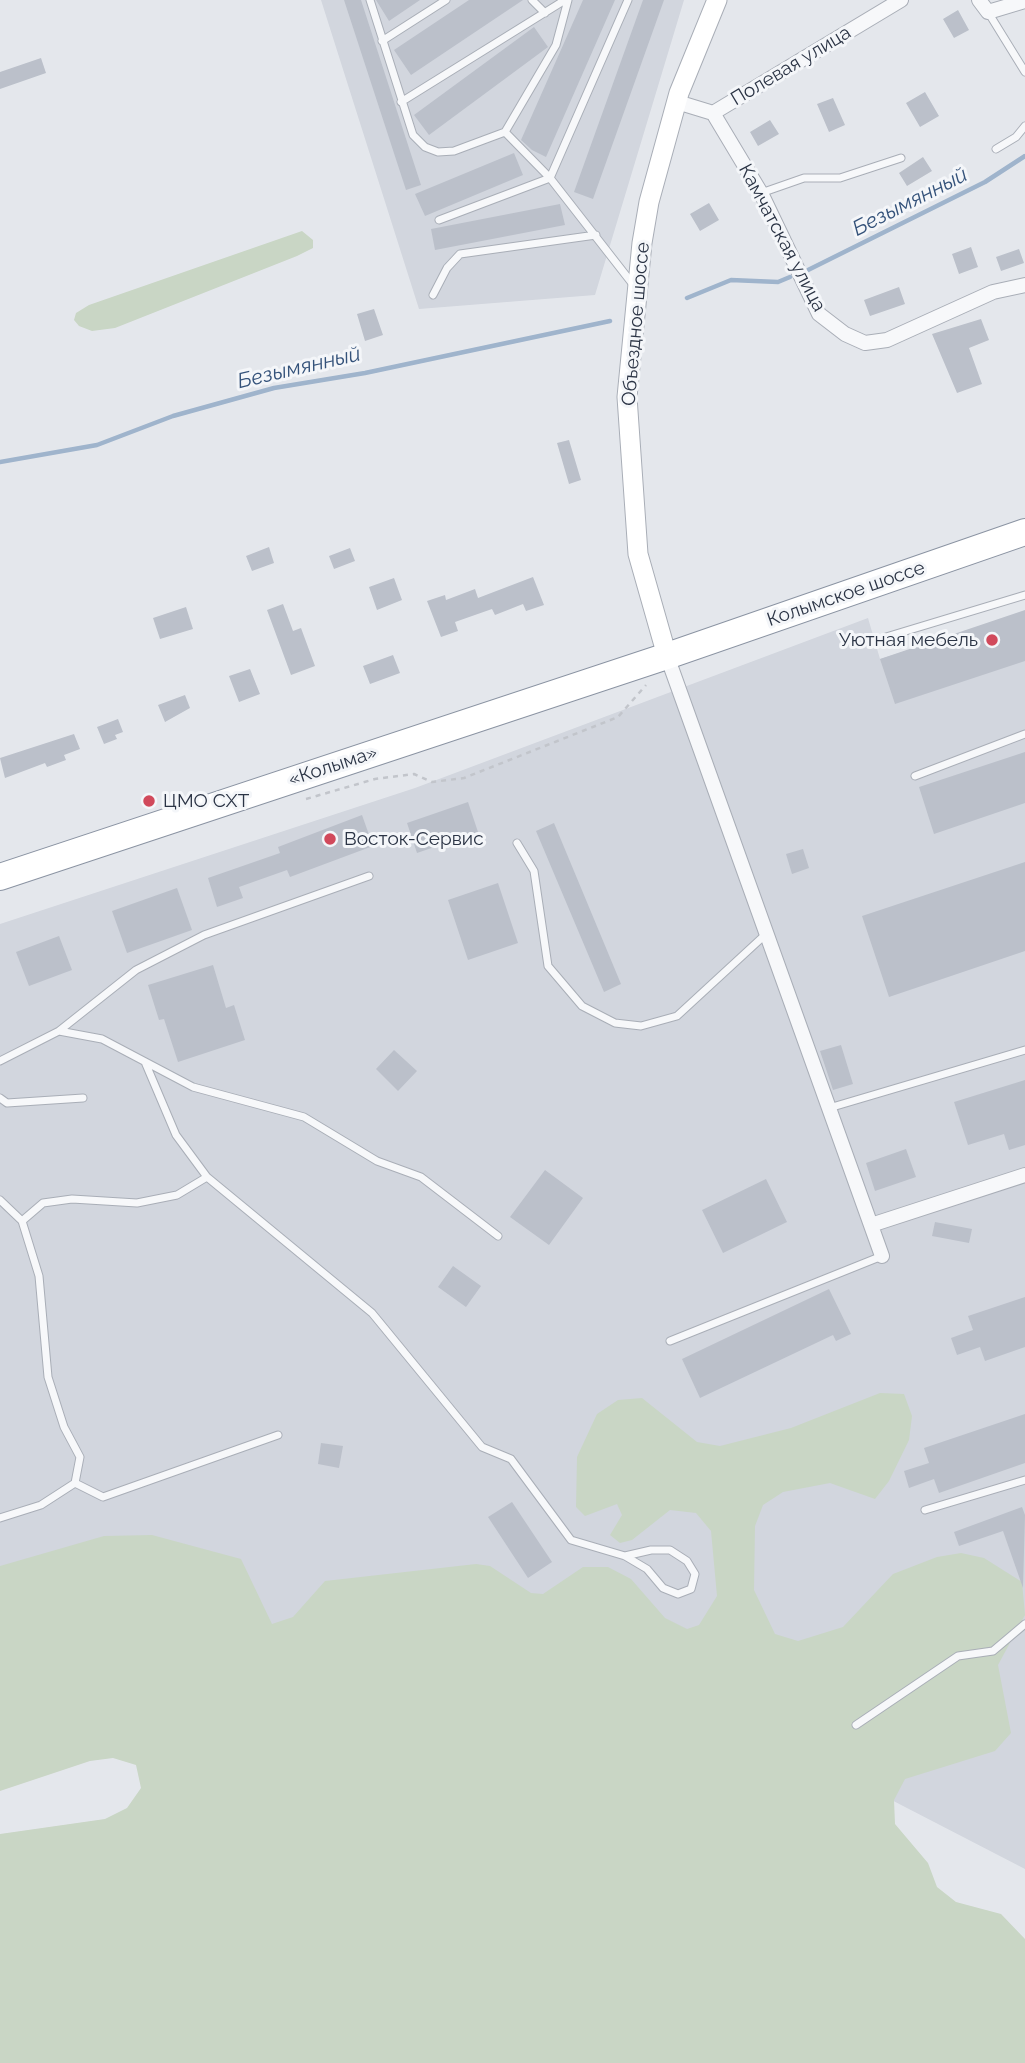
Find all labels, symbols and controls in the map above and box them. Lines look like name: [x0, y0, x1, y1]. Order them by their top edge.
street label: Полевая улица: [727, 21, 855, 111]
street label: Камчатская улица: [733, 160, 831, 316]
water label: Безымянный: [848, 162, 972, 242]
street label: Объездное шоссе: [617, 241, 655, 407]
water label: Безымянный: [235, 342, 363, 394]
street label: Колымское шоссе: [764, 556, 928, 632]
place label: Уютная мебель: [839, 629, 978, 651]
marker: Уютная мебель: [984, 632, 1000, 648]
street label: «Колыма»: [286, 741, 380, 791]
place label: ЦМО СХТ: [163, 790, 249, 812]
marker: ЦМО СХТ: [141, 793, 157, 809]
place label: Восток-Сервис: [344, 828, 484, 850]
marker: Восток-Сервис: [322, 831, 338, 847]

